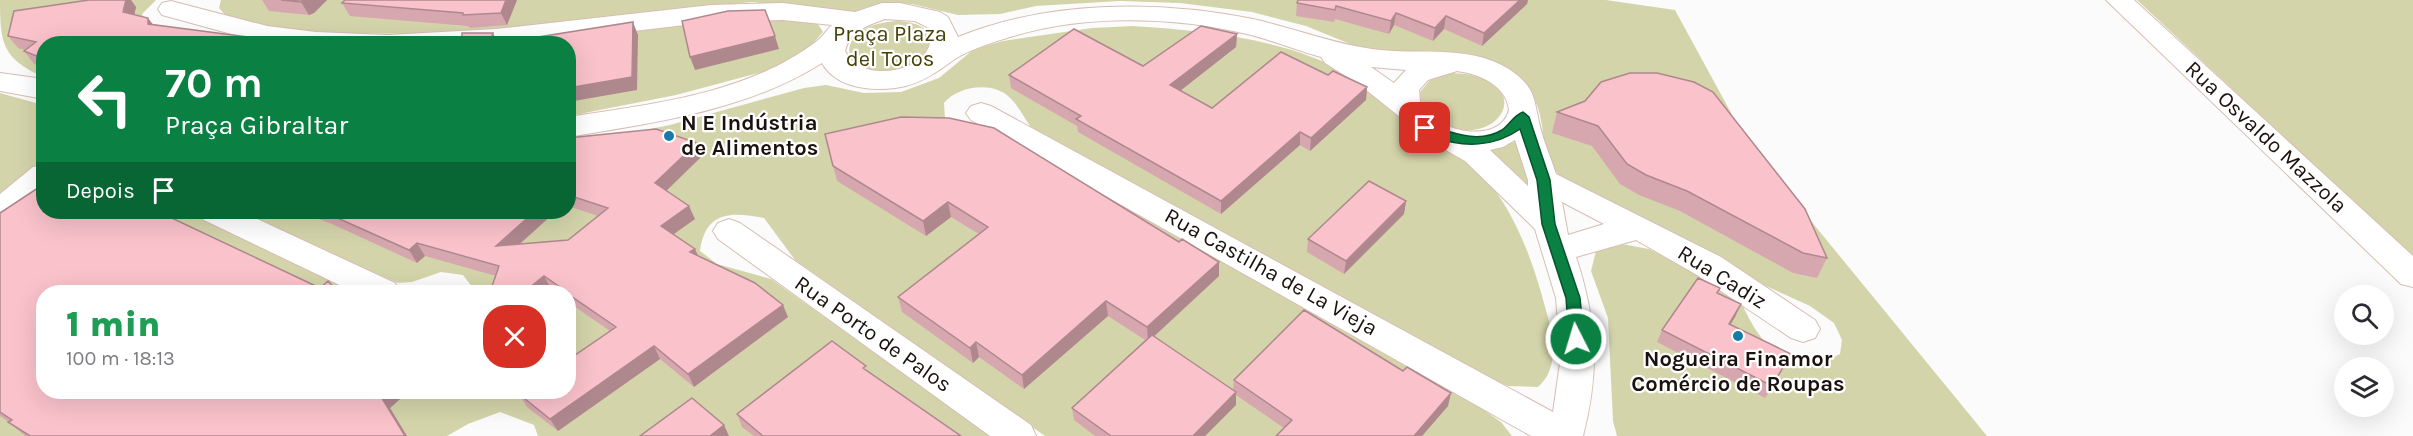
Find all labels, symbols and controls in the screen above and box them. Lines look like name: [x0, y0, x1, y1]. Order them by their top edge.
park label: Praça Plaza del Toros: [833, 21, 947, 72]
street label: Rua Osvaldo Mazzola: [2180, 55, 2352, 219]
text: 70 m: [165, 58, 263, 108]
icon: left: [66, 60, 144, 138]
pin: [1399, 102, 1450, 153]
text: Praça Gibraltar: [165, 109, 348, 141]
place label: N E Indústria de Alimentos: [681, 110, 818, 161]
icon: arrive: [1408, 111, 1441, 144]
marker: N E Indústria de Alimentos: [662, 129, 676, 143]
icon: arrive: [147, 174, 180, 207]
text: Depois: [66, 178, 135, 204]
street label: Rua Castilha de La Vieja: [1160, 203, 1382, 341]
street label: Rua Cadiz: [1673, 240, 1771, 314]
street label: Rua Porto de Palos: [790, 270, 956, 398]
map controls: [2334, 285, 2394, 417]
button: search: [2334, 285, 2394, 345]
text: 1 min: [66, 303, 160, 345]
button: close: [483, 305, 546, 368]
position arrow: [1544, 307, 1608, 371]
marker: Nogueira Finamor Comércio de Roupas: [1731, 329, 1745, 343]
place label: Nogueira Finamor Comércio de Roupas: [1631, 346, 1845, 397]
text: 100 m · 18:13: [66, 347, 175, 370]
button: layers: [2334, 357, 2394, 417]

